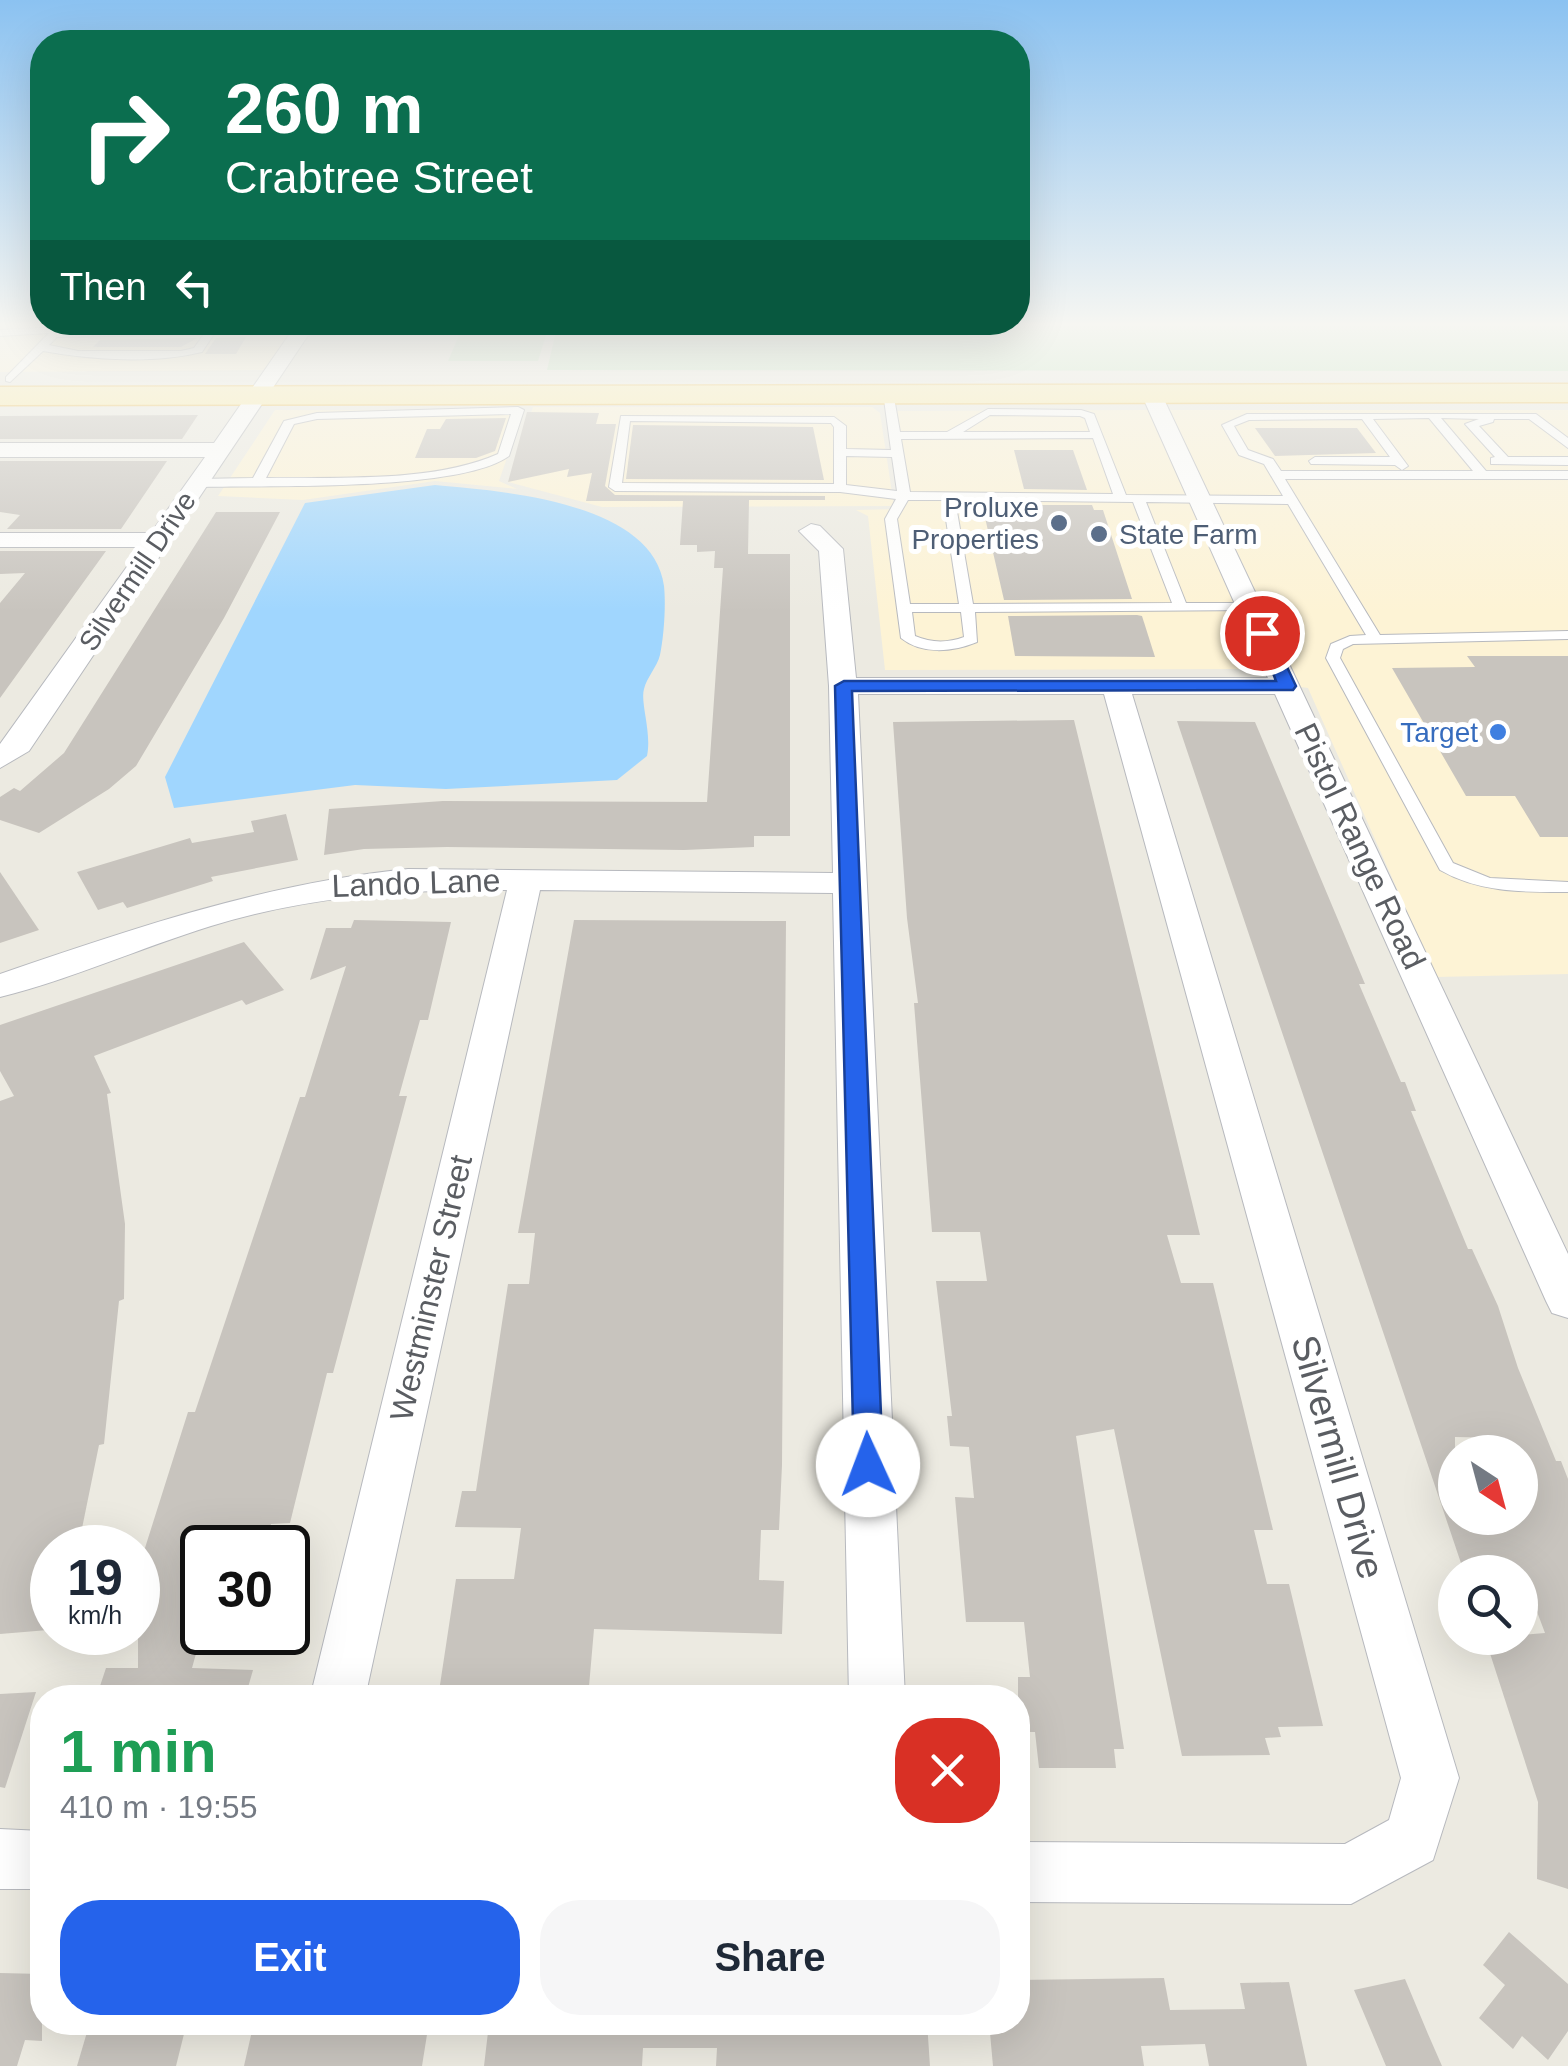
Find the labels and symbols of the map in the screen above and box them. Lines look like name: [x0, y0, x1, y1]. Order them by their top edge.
street label: Silvermill Drive: [73, 486, 202, 657]
place label: Proluxe Properties: [911, 492, 1039, 555]
marker: Proluxe Properties: [1048, 512, 1070, 534]
place label: State Farm: [1119, 519, 1257, 550]
marker: State Farm: [1088, 523, 1110, 545]
pin: [1220, 591, 1305, 676]
street label: Pistol Range Road: [1287, 717, 1433, 975]
place label: Target: [1400, 717, 1478, 748]
marker: Target: [1487, 721, 1509, 743]
street label: Lando Lane: [331, 862, 501, 904]
street label: Westminster Street: [383, 1152, 479, 1424]
street label: Silvermill Drive: [1283, 1330, 1393, 1584]
position arrow: [816, 1413, 920, 1517]
north arrow: [1438, 1435, 1538, 1535]
speed limit sign: 30: [180, 1525, 310, 1655]

